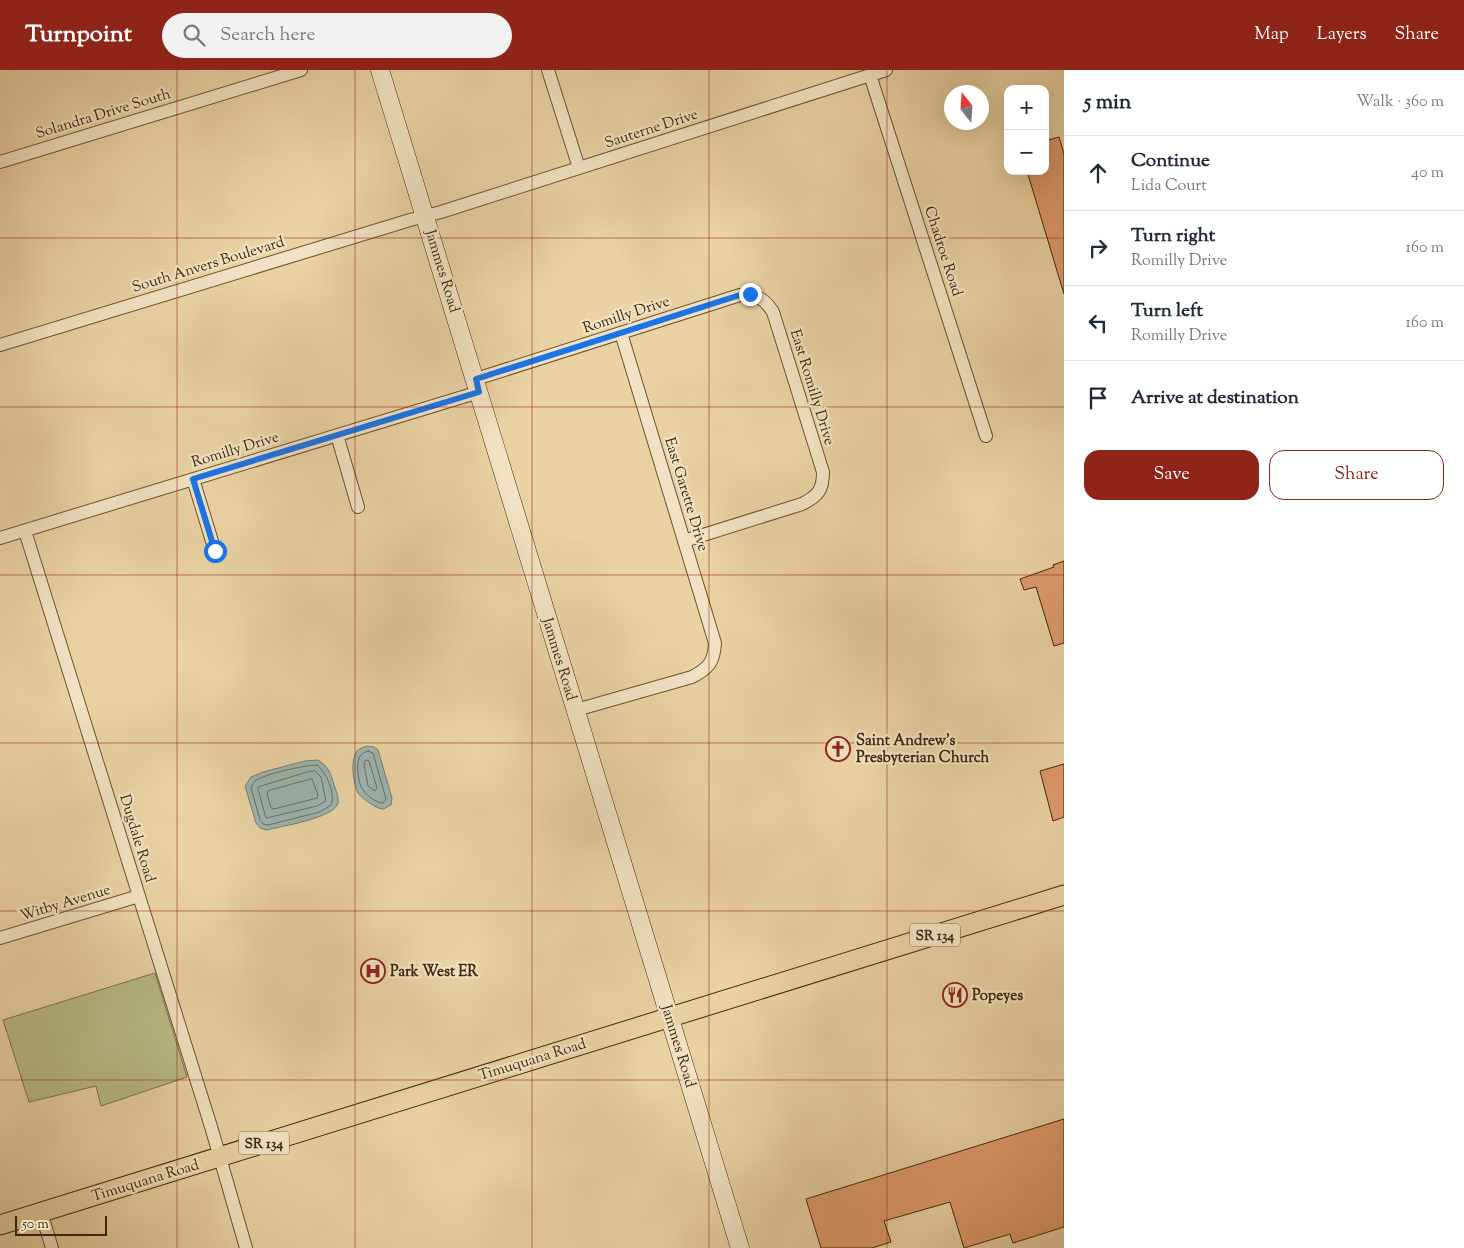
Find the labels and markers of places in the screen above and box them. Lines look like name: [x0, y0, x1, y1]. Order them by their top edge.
place label: Saint Andrew's Presbyterian Church: [856, 731, 990, 769]
church icon: Saint Andrew's Presbyterian Church: [825, 736, 851, 762]
hospital icon: Park West ER: [360, 958, 386, 984]
place label: Park West ER: [390, 962, 478, 983]
restaurant icon: Popeyes: [942, 982, 968, 1008]
place label: Popeyes: [972, 986, 1023, 1007]

